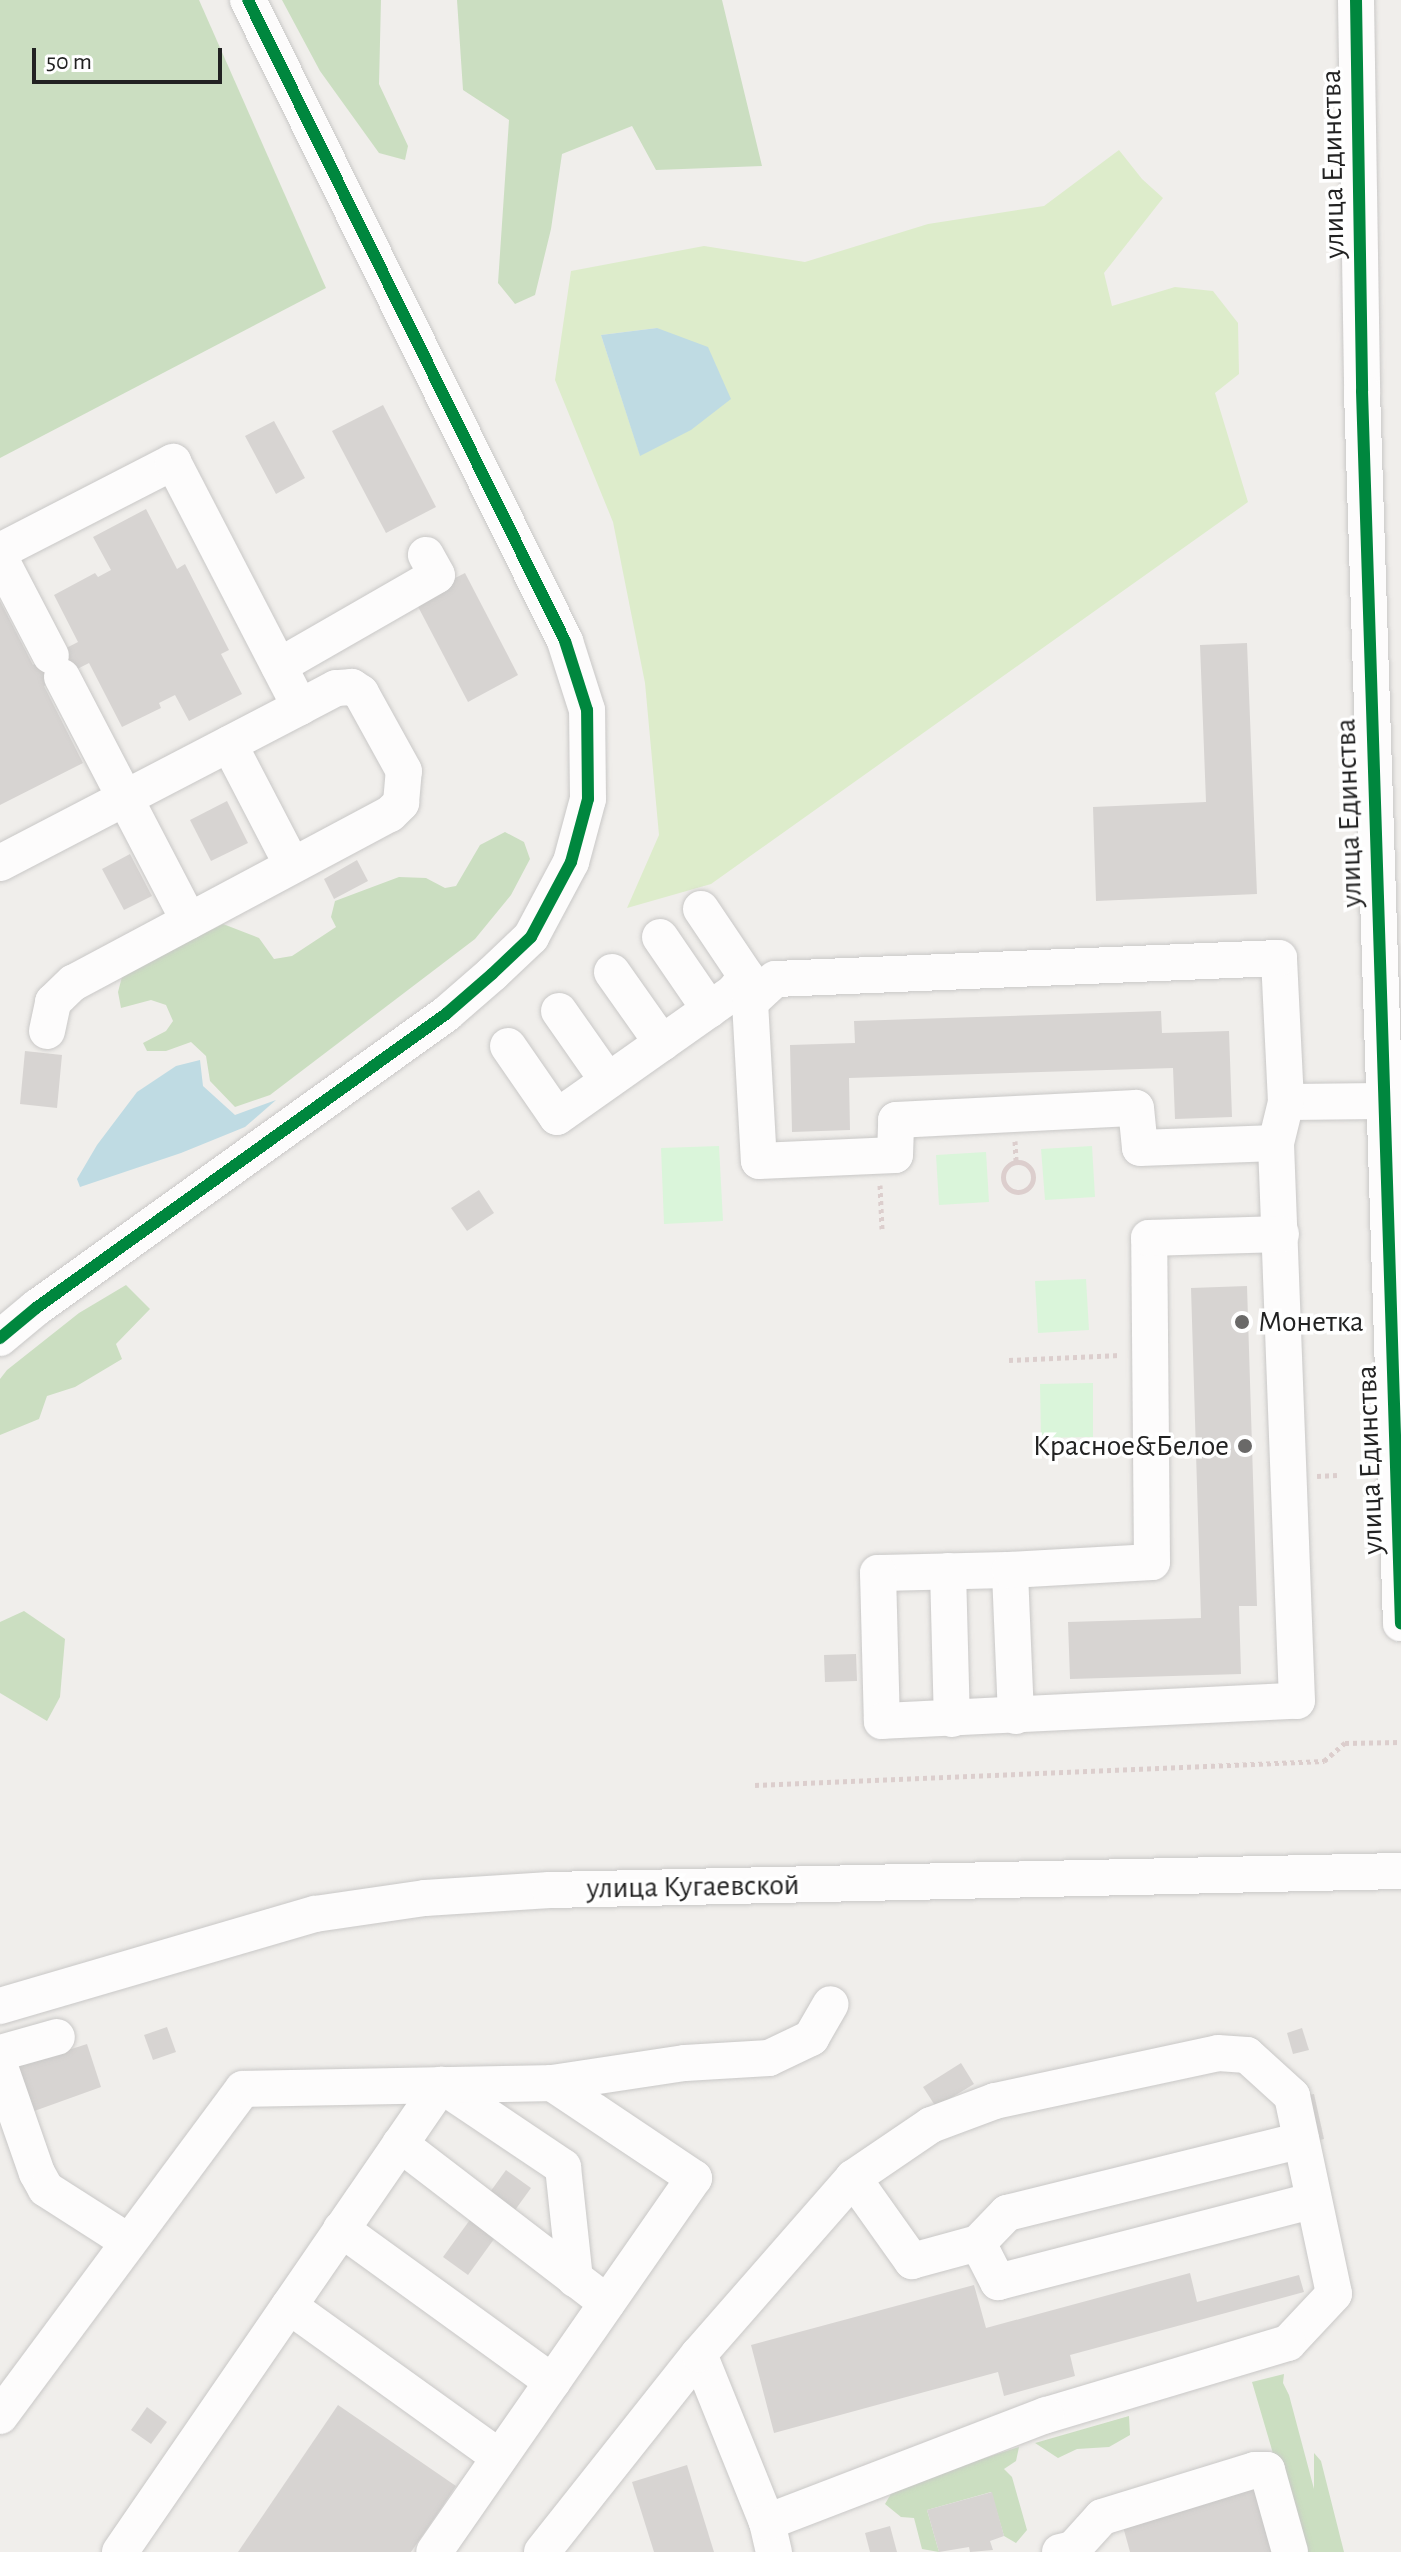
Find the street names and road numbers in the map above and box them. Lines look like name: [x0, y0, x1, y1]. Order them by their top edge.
street label: улица Единства: [1313, 69, 1353, 259]
street label: улица Единства: [1328, 718, 1370, 908]
street label: улица Единства: [1349, 1365, 1391, 1555]
street label: улица Кугаевской: [586, 1867, 800, 1907]

